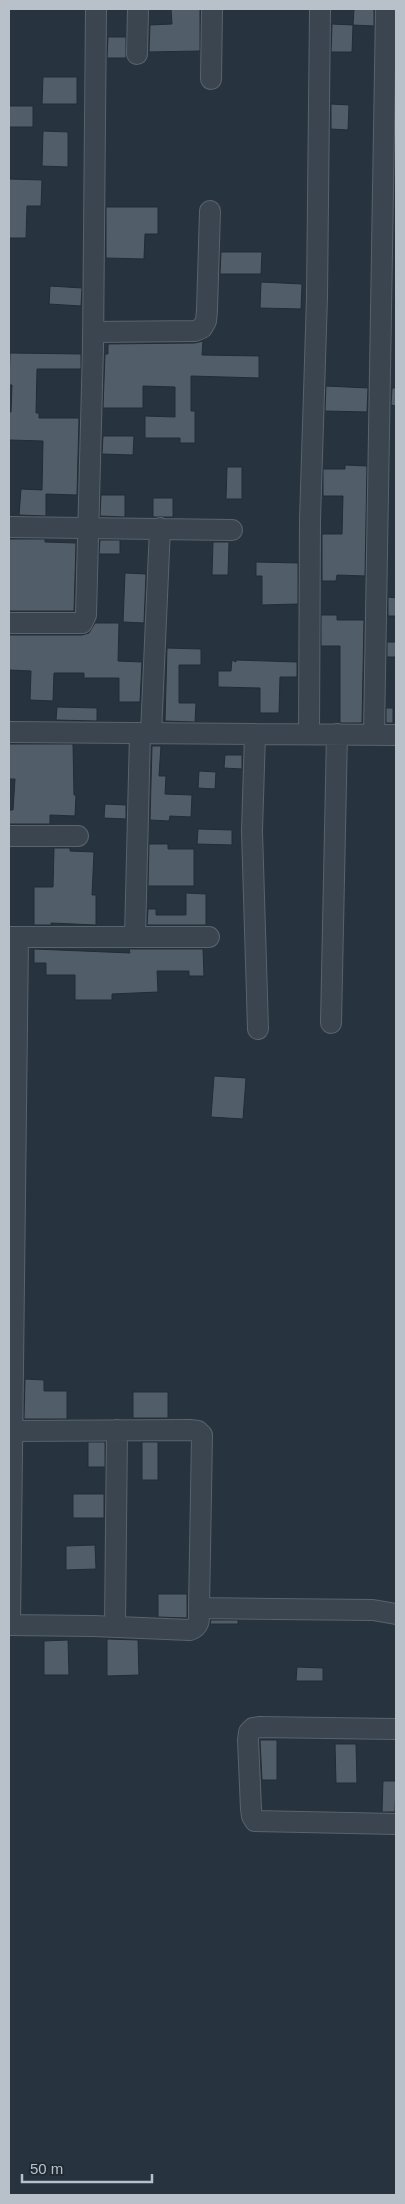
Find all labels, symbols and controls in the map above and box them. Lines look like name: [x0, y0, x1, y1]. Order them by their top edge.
scale bar: [22, 2152, 152, 2184]
text: 50 m: [30, 2160, 63, 2177]

